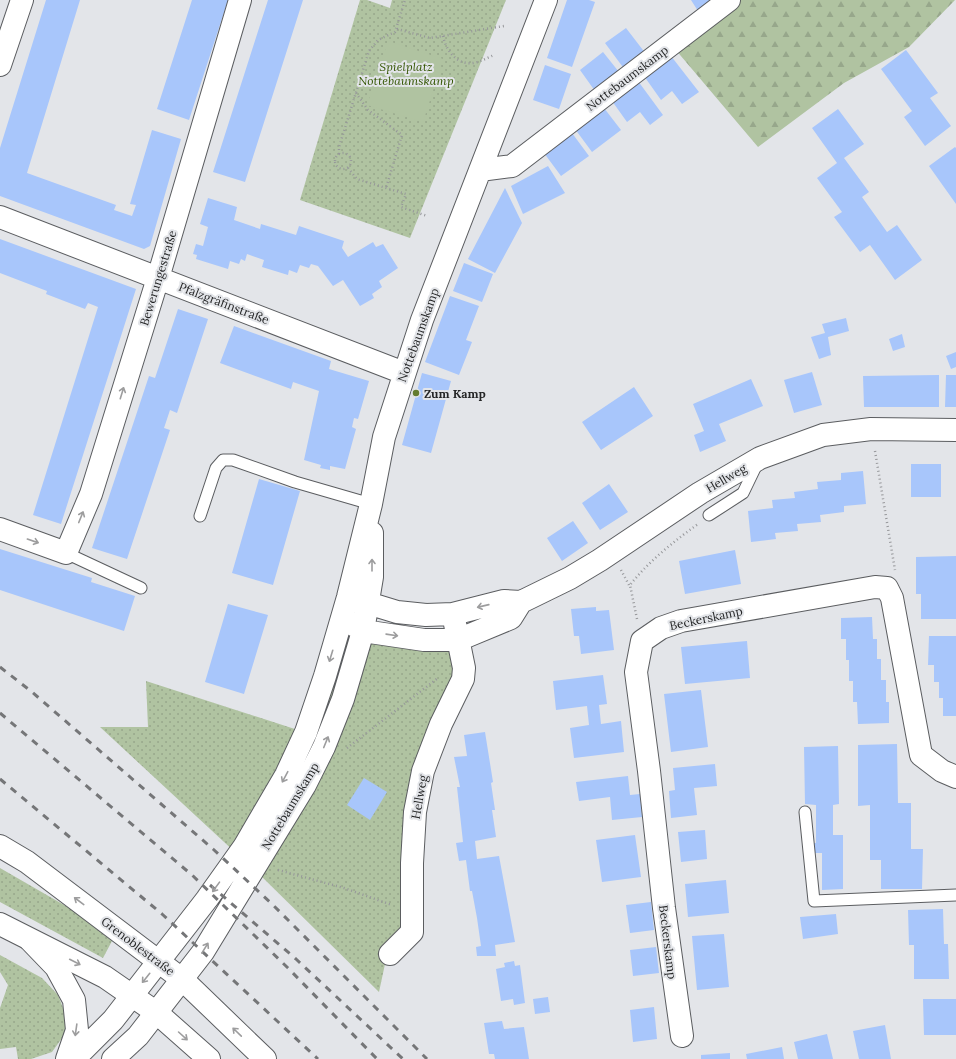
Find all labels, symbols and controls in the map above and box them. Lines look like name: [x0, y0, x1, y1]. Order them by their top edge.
street label: Nottebaumskamp: [583, 42, 671, 114]
park label: Spielplatz Nottebaumskamp: [358, 59, 454, 88]
street label: Bewerungestraße: [136, 228, 180, 327]
street label: Pfalzgräfinstraße: [177, 279, 272, 327]
street label: Nottebaumskamp: [394, 286, 442, 384]
place label: Zum Kamp: [424, 386, 486, 401]
one-way arrow: [119, 387, 126, 400]
marker: Zum Kamp: [411, 388, 421, 398]
street label: Hellweg: [703, 460, 749, 496]
one-way arrow: [78, 511, 85, 523]
one-way arrow: [26, 538, 39, 545]
one-way arrow: [368, 559, 376, 572]
one-way arrow: [477, 602, 490, 610]
street label: Beckerskamp: [668, 603, 744, 633]
one-way arrow: [385, 631, 398, 639]
one-way arrow: [327, 649, 334, 662]
one-way arrow: [323, 736, 330, 748]
street label: Nottebaumskamp: [258, 760, 322, 852]
one-way arrow: [280, 770, 288, 782]
street label: Hellweg: [408, 773, 430, 820]
one-way arrow: [212, 881, 220, 892]
one-way arrow: [74, 897, 85, 906]
street label: Beckerskamp: [656, 904, 680, 980]
street label: Grenoblestraße: [98, 914, 178, 979]
one-way arrow: [201, 943, 209, 954]
one-way arrow: [69, 959, 81, 966]
one-way arrow: [141, 973, 150, 983]
one-way arrow: [72, 1023, 80, 1036]
one-way arrow: [232, 1027, 242, 1037]
one-way arrow: [178, 1031, 188, 1040]

